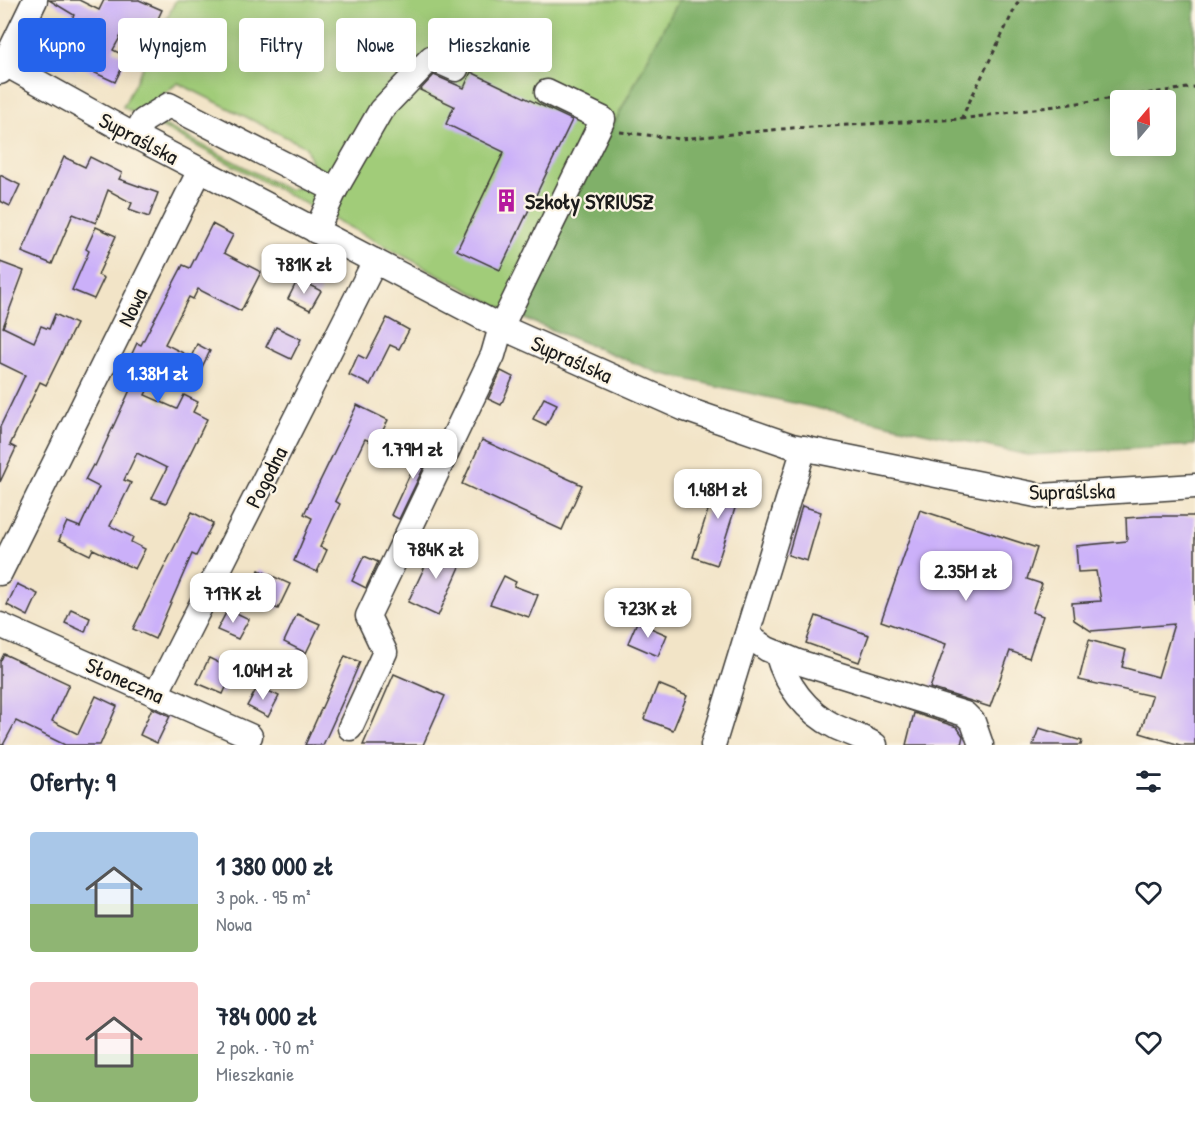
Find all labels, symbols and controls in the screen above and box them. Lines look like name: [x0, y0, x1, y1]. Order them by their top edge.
chip: Kupno: [18, 18, 106, 72]
chip: Wynajem: [118, 18, 227, 72]
chip: Filtry: [239, 18, 324, 72]
chip: Nowe: [336, 18, 416, 72]
chip: Mieszkanie: [428, 18, 552, 72]
north arrow: [1110, 90, 1176, 156]
map controls: [1110, 90, 1176, 156]
street label: Supraślska: [94, 105, 184, 172]
place label: Szkoły SYRIUSZ: [525, 186, 654, 217]
building icon: Szkoły SYRIUSZ: [494, 188, 520, 214]
pin: 781K zł: [249, 244, 359, 295]
text: 781K zł: [275, 250, 333, 277]
street label: Nowa: [110, 282, 154, 331]
street label: Supraślska: [527, 328, 618, 390]
pin: 1.38M zł: [96, 353, 220, 404]
text: 1.38M zł: [127, 359, 189, 386]
pin: 1.79M zł: [351, 429, 475, 480]
text: 1.79M zł: [382, 435, 444, 462]
street label: Pogodna: [238, 441, 294, 513]
pin: 1.48M zł: [656, 469, 780, 520]
text: 1.48M zł: [688, 475, 748, 502]
street label: Supraślska: [1029, 475, 1116, 507]
pin: 784K zł: [381, 529, 491, 580]
text: 784K zł: [407, 535, 465, 562]
pin: 2.35M zł: [904, 551, 1028, 602]
text: 2.35M zł: [934, 557, 998, 584]
pin: 717K zł: [178, 573, 288, 624]
text: 717K zł: [204, 579, 262, 606]
pin: 723K zł: [593, 588, 703, 639]
text: 723K zł: [618, 594, 678, 621]
street label: Słoneczna: [81, 650, 169, 711]
pin: 1.04M zł: [201, 650, 325, 701]
text: 1.04M zł: [233, 656, 293, 683]
text: Oferty: 9: [30, 764, 116, 799]
icon: filters: [1132, 765, 1165, 798]
text: 1 380 000 zł: [216, 848, 334, 883]
icon: home: [78, 856, 150, 928]
icon: heart: [1132, 876, 1165, 909]
text: 3 pok. · 95 m²: [216, 883, 311, 910]
text: Nowa: [216, 910, 252, 937]
text: 784 000 zł: [216, 998, 318, 1033]
icon: home: [78, 1006, 150, 1078]
icon: heart: [1132, 1026, 1165, 1059]
text: 2 pok. · 70 m²: [216, 1033, 314, 1060]
text: Mieszkanie: [216, 1060, 294, 1087]

